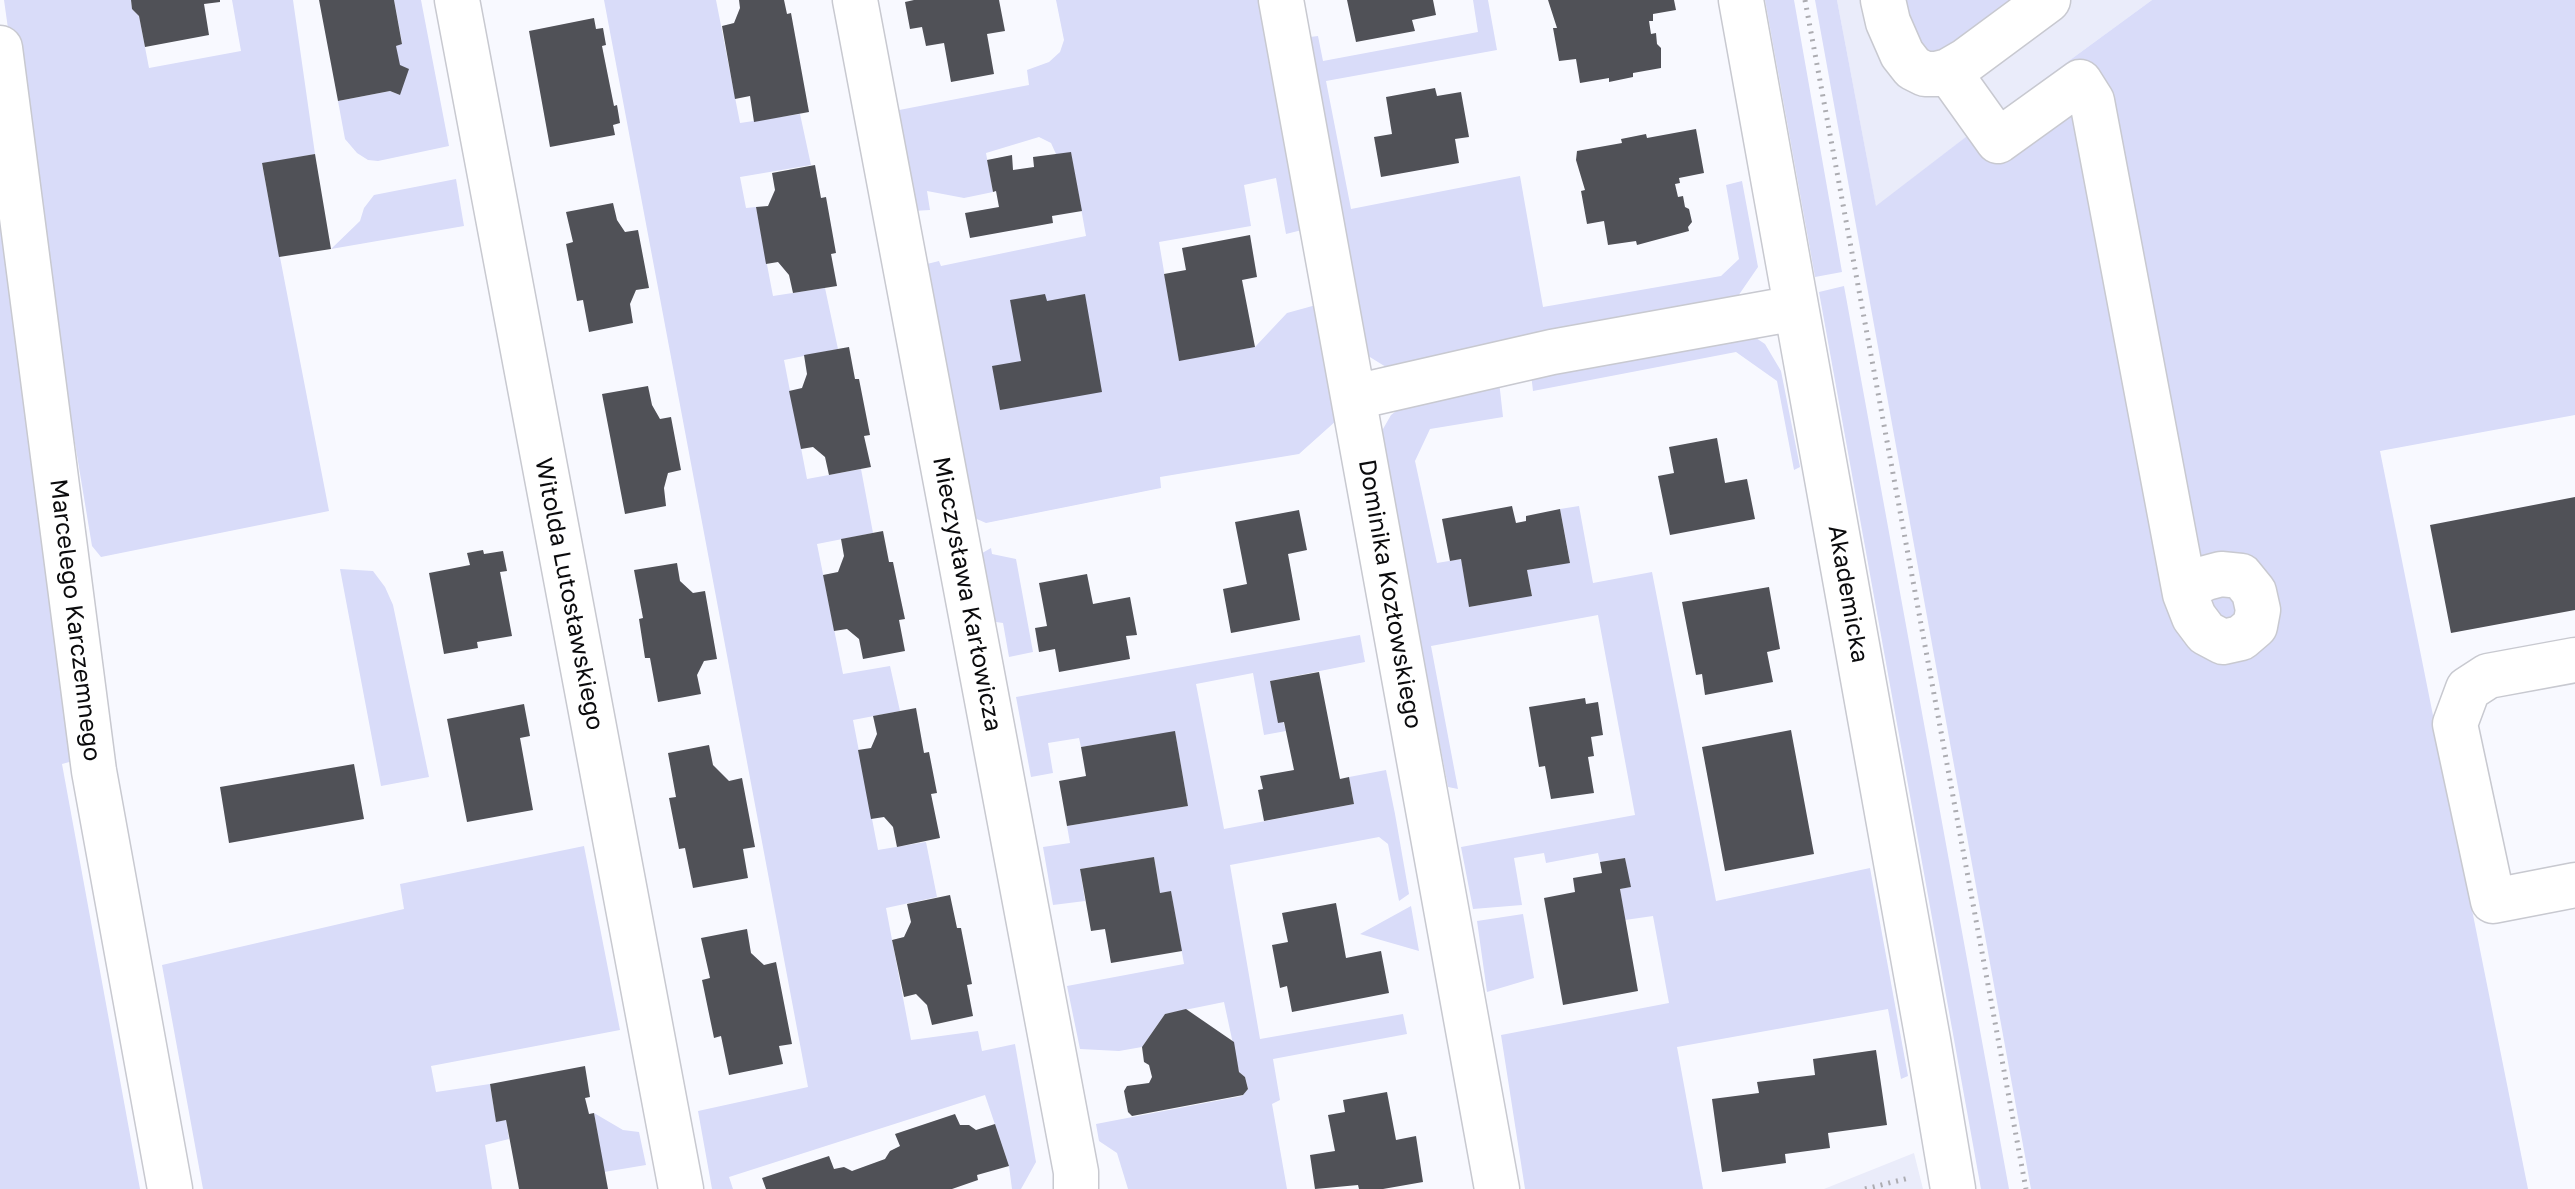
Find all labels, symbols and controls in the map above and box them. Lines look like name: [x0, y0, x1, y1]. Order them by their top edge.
street label: Mieczysława Karłowicza: [926, 454, 1008, 734]
street label: Witolda Lutosławskiego: [528, 456, 610, 732]
street label: Dominika Kozłowskiego: [1352, 457, 1428, 731]
street label: Marcelego Karczemnego: [43, 477, 107, 763]
street label: Akademicka: [1822, 523, 1874, 665]

